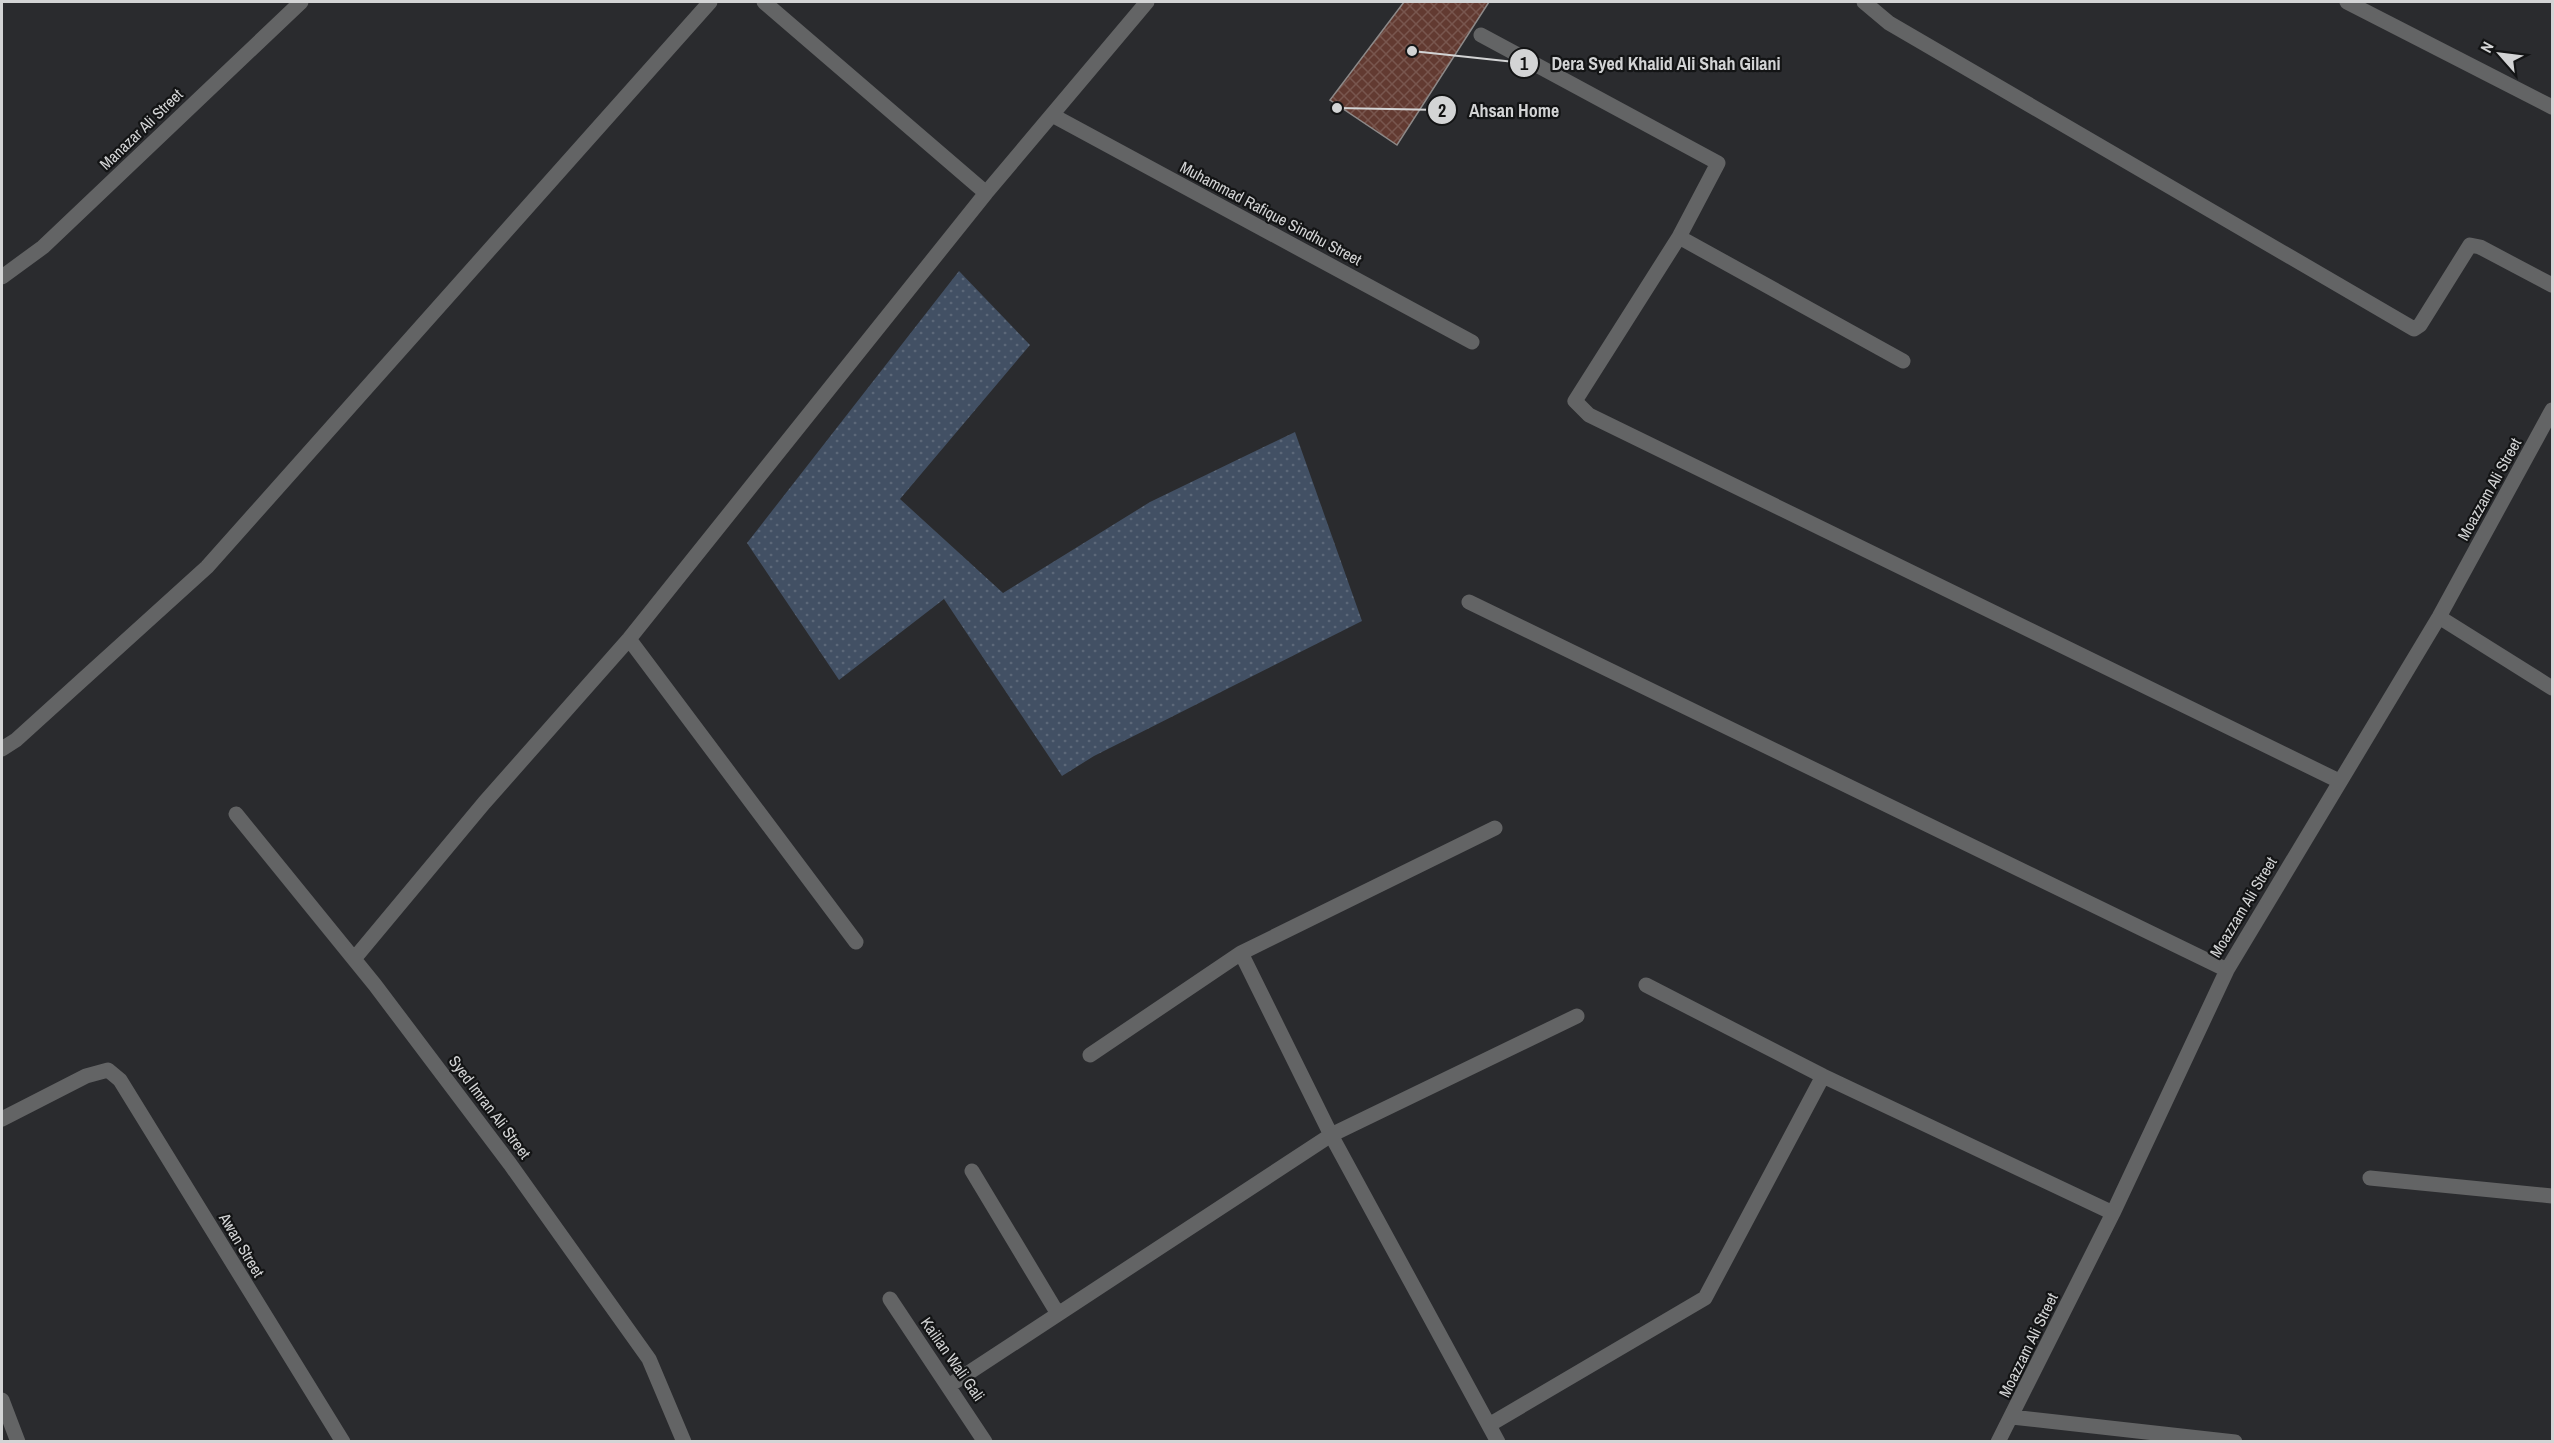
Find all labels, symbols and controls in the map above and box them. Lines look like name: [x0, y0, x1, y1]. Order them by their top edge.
north arrow: [2470, 24, 2530, 84]
text: N: [2475, 38, 2499, 56]
callout: Dera Syed Khalid Ali Shah Gilani: [1509, 45, 1793, 81]
text: 1: [1520, 51, 1529, 76]
text: Dera Syed Khalid Ali Shah Gilani: [1551, 51, 1781, 76]
street label: Manazar Ali Street: [95, 83, 188, 174]
callout: Ahsan Home: [1427, 92, 1571, 128]
text: 2: [1438, 98, 1446, 123]
text: Ahsan Home: [1469, 98, 1559, 123]
street label: Muhammad Rafique Sindhu Street: [1176, 156, 1366, 270]
street label: Moazzam Ali Street: [2452, 434, 2526, 544]
street label: Moazzam Ali Street: [2204, 852, 2282, 961]
street label: Syed Imran Ali Street: [444, 1051, 536, 1163]
street label: Awan Street: [214, 1208, 270, 1282]
street label: Moazzam Ali Street: [1993, 1289, 2063, 1401]
street label: Kailian Wali Gali: [916, 1313, 990, 1405]

